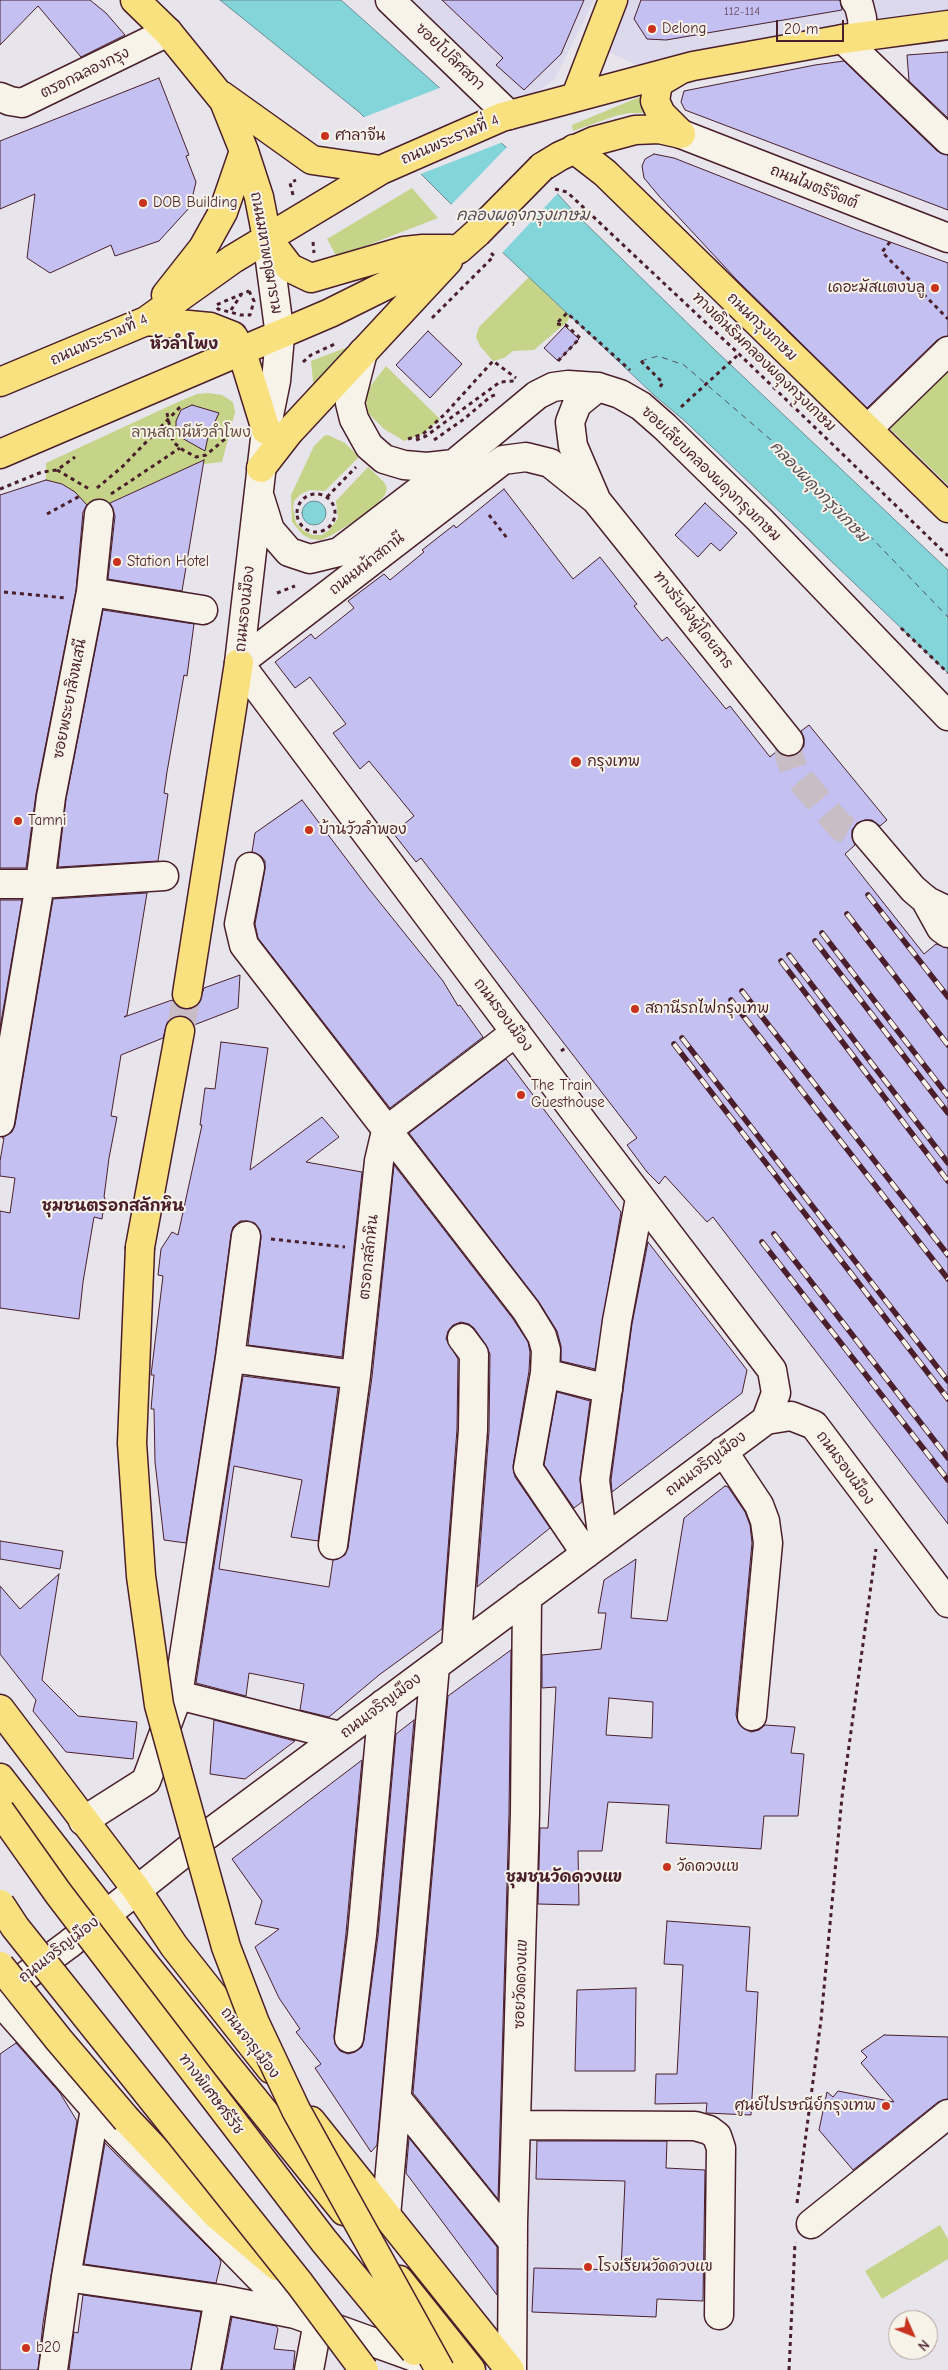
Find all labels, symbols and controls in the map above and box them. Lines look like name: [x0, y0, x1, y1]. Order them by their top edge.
house number: 112-114: [724, 5, 760, 19]
scale bar: [778, 10, 846, 42]
street label: ซอยโปลิศสภา: [412, 20, 488, 94]
place label: Delong: [662, 20, 706, 38]
text: 20 m: [784, 20, 818, 38]
marker: Delong: [646, 23, 658, 35]
street label: ตรอกฉลองกรุง: [38, 44, 132, 102]
street label: ถนนพระรามที่ 4: [398, 111, 502, 169]
place label: ศาลาจีน: [335, 127, 385, 145]
marker: ศาลาจีน: [319, 130, 331, 142]
street label: ถนนไมตรีจิตต์: [767, 161, 861, 213]
street label: ถนนมหาพฤฒาราม: [246, 190, 286, 316]
place label: DOB Building: [153, 194, 238, 212]
marker: DOB Building: [137, 197, 149, 209]
water label: คลองผดุงกรุงเกษม: [456, 205, 590, 225]
place label: เดอะมัสแตงบลู: [828, 279, 925, 297]
marker: เดอะมัสแตงบลู: [929, 282, 941, 294]
street label: ทางเดินริมคลองผดุงกรุงเกษม: [688, 289, 840, 435]
street label: ถนนกรุงเกษม: [723, 289, 801, 365]
street label: ถนนพระรามที่ 4: [48, 310, 150, 370]
district label: หัวลำโพง: [150, 334, 218, 354]
street label: ซอยเลียบคลองผดุงกรุงเกษม: [638, 403, 784, 545]
park label: ลานสถานีหัวลำโพง: [131, 424, 251, 442]
water label: คลองผดุงกรุงเกษม: [766, 437, 872, 547]
street label: ถนนหน้าสถานี: [326, 529, 408, 599]
place label: Station Hotel: [127, 553, 209, 571]
marker: Station Hotel: [111, 556, 123, 568]
street label: ถนนรองเมือง: [232, 565, 258, 653]
street label: ทางรับส่งผู้โดยสาร: [649, 567, 737, 673]
street label: ซอยพระยาสิงหเสนี: [50, 638, 90, 760]
place label: กรุงเทพ: [587, 753, 640, 771]
marker: กรุงเทพ: [569, 755, 583, 769]
place label: Tamni: [28, 812, 66, 830]
marker: Tamni: [12, 815, 24, 827]
place label: บ้านวัวลำพอง: [319, 821, 407, 839]
marker: บ้านวัวลำพอง: [303, 824, 315, 836]
street label: ถนนรองเมือง: [470, 975, 536, 1055]
place label: สถานีรถไฟกรุงเทพ: [645, 1000, 769, 1018]
marker: สถานีรถไฟกรุงเทพ: [629, 1003, 641, 1015]
place label: The Train Guesthouse: [531, 1077, 605, 1112]
marker: The Train Guesthouse: [515, 1089, 527, 1101]
district label: ชุมชนตรอกสลักหิน: [42, 1196, 184, 1216]
street label: ตรอกสลักหิน: [356, 1214, 382, 1300]
street label: ถนนเจริญเมือง: [662, 1428, 750, 1500]
street label: ถนนรองเมือง: [812, 1428, 878, 1508]
street label: ถนนเจริญเมือง: [337, 1670, 425, 1742]
place label: วัดดวงแข: [677, 1858, 739, 1876]
marker: วัดดวงแข: [661, 1861, 673, 1873]
district label: ชุมชนวัดดวงแข: [506, 1867, 622, 1887]
street label: ถนนเจริญเมือง: [15, 1913, 103, 1987]
street label: ซอยวัดดวงแข: [510, 1939, 532, 2029]
street label: ถนนจารุเมือง: [217, 2004, 283, 2082]
street label: ทางพิเศษศรีรัช: [175, 2050, 247, 2138]
place label: ศูนย์ไปรษณีย์กรุงเทพ: [734, 2097, 876, 2115]
marker: ศูนย์ไปรษณีย์กรุงเทพ: [880, 2100, 892, 2112]
place label: โรงเรียนวัดดวงแข: [598, 2258, 713, 2276]
marker: โรงเรียนวัดดวงแข: [582, 2261, 594, 2273]
north arrow: [888, 2310, 938, 2360]
text: N: [914, 2336, 933, 2354]
place label: b20: [36, 2339, 61, 2357]
marker: b20: [20, 2342, 32, 2354]

